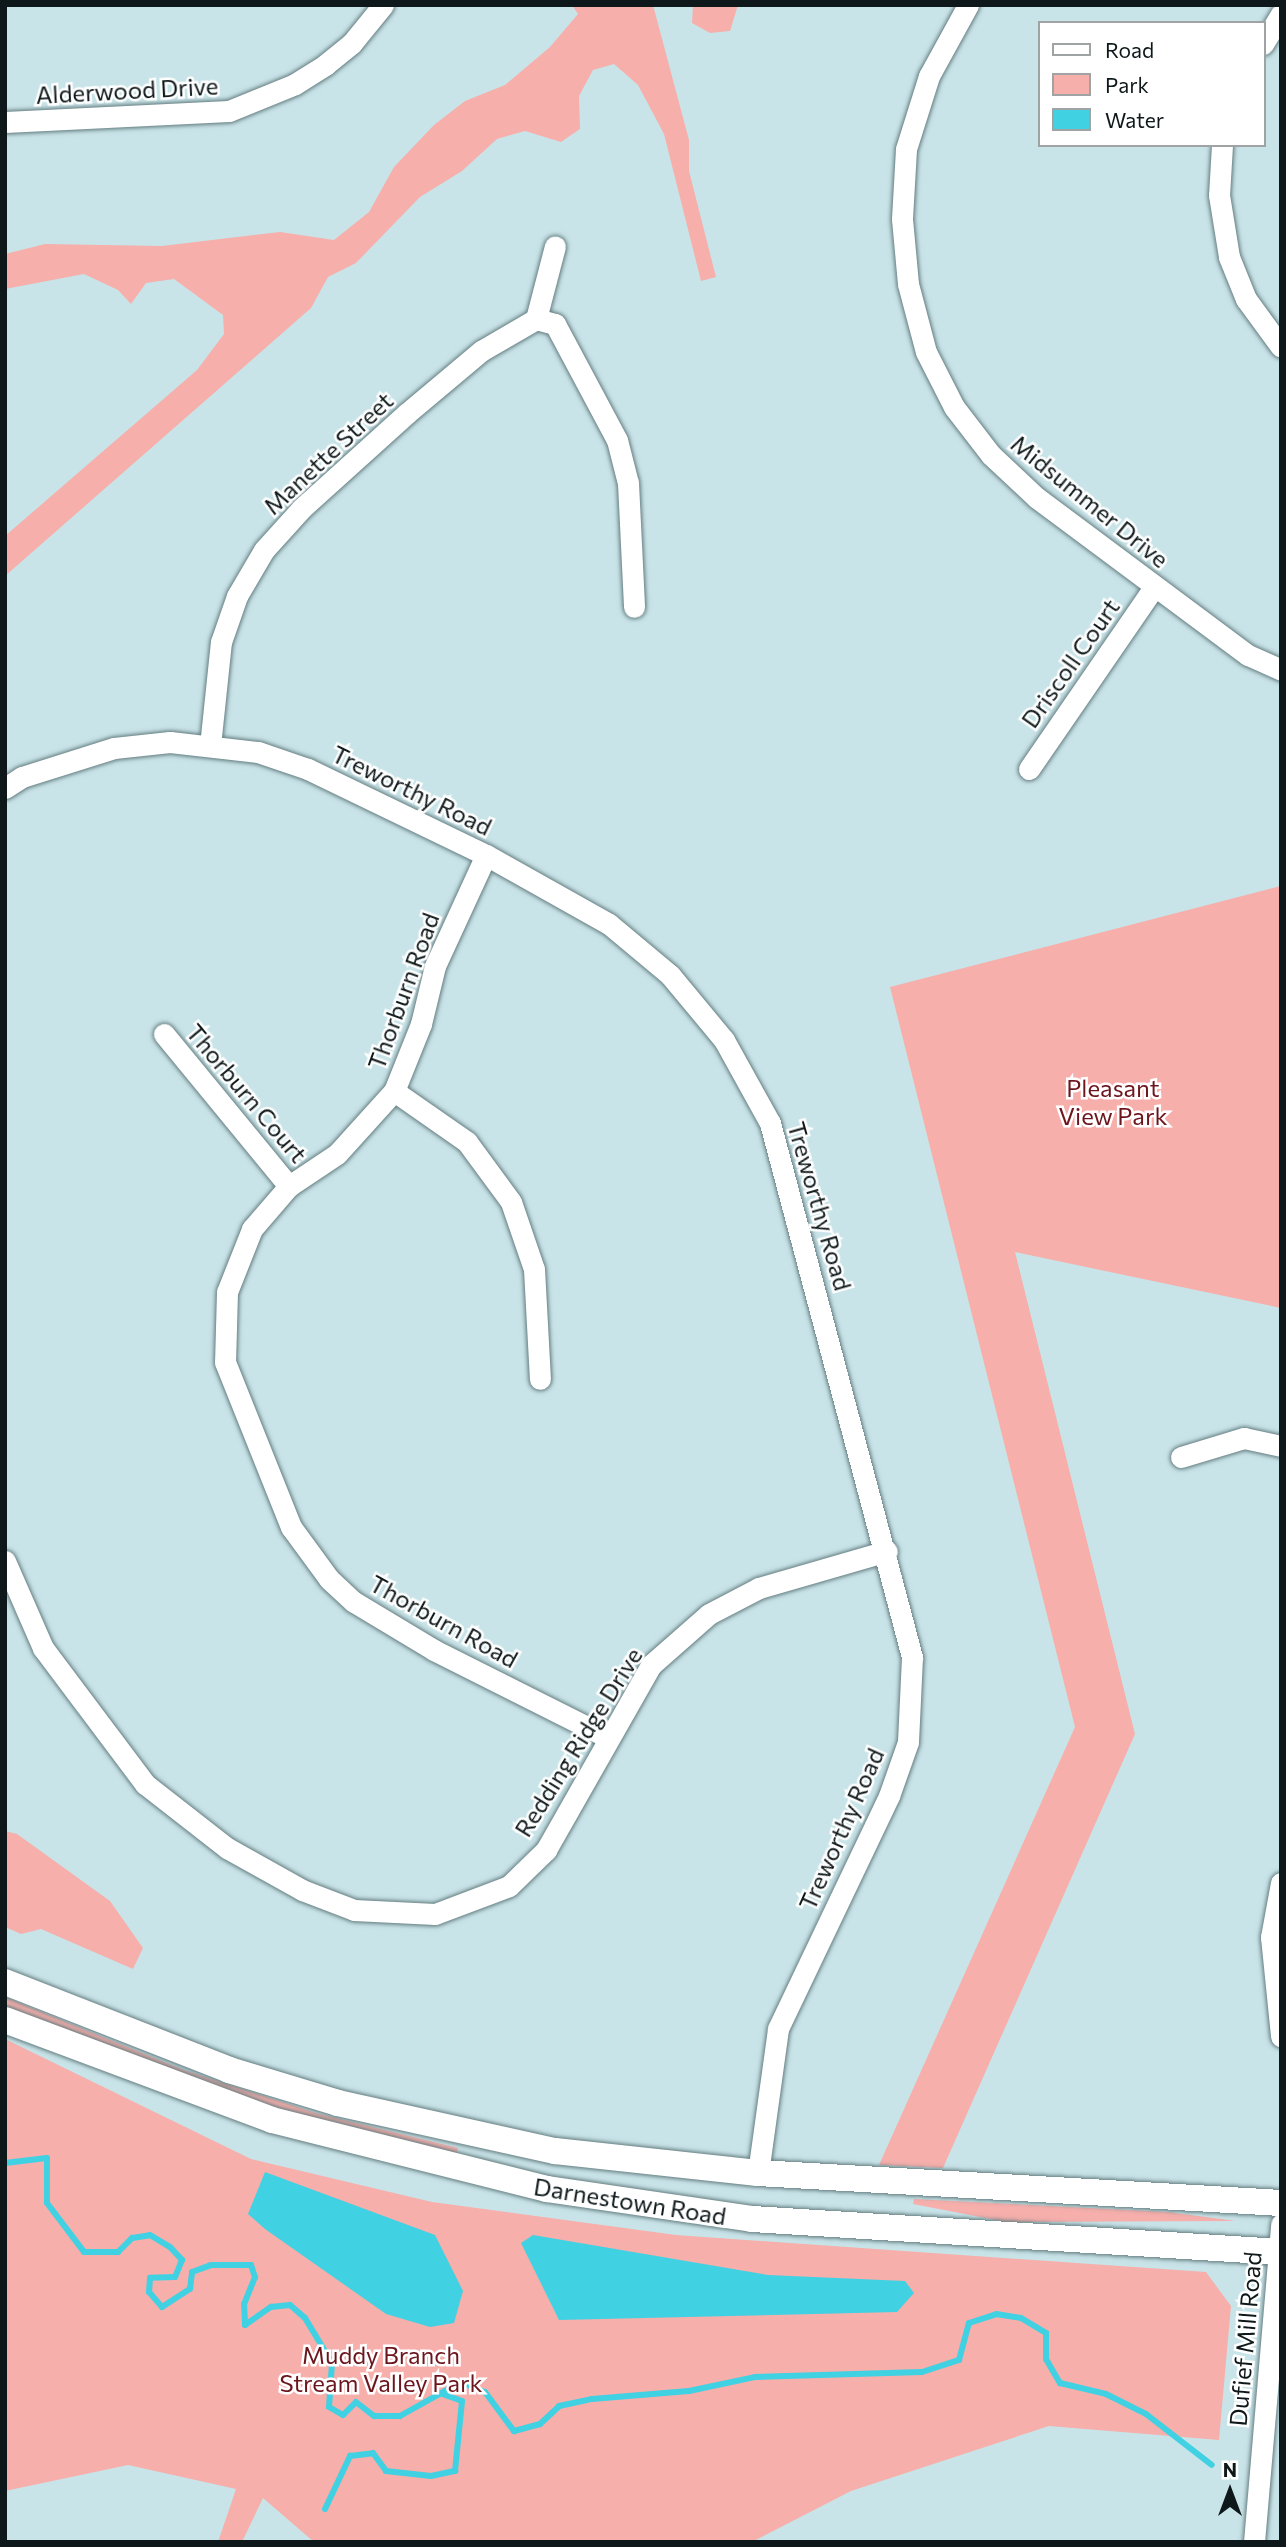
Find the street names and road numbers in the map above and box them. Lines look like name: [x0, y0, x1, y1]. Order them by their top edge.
street label: Alderwood Drive: [35, 71, 219, 109]
street label: Manette Street: [257, 386, 399, 520]
street label: Midsummer Drive: [1006, 429, 1174, 573]
street label: Driscoll Court: [1015, 593, 1125, 733]
street label: Treworthy Road: [327, 739, 497, 841]
street label: Thorburn Road: [361, 909, 445, 1073]
street label: Thorburn Court: [181, 1018, 313, 1168]
street label: Treworthy Road: [782, 1118, 858, 1294]
street label: Thorburn Road: [365, 1568, 523, 1674]
street label: Redding Ridge Drive: [508, 1642, 648, 1842]
street label: Treworthy Road: [792, 1744, 890, 1914]
street label: Darnestown Road: [532, 2172, 728, 2230]
street label: Dufief Mill Road: [1223, 2250, 1267, 2428]

